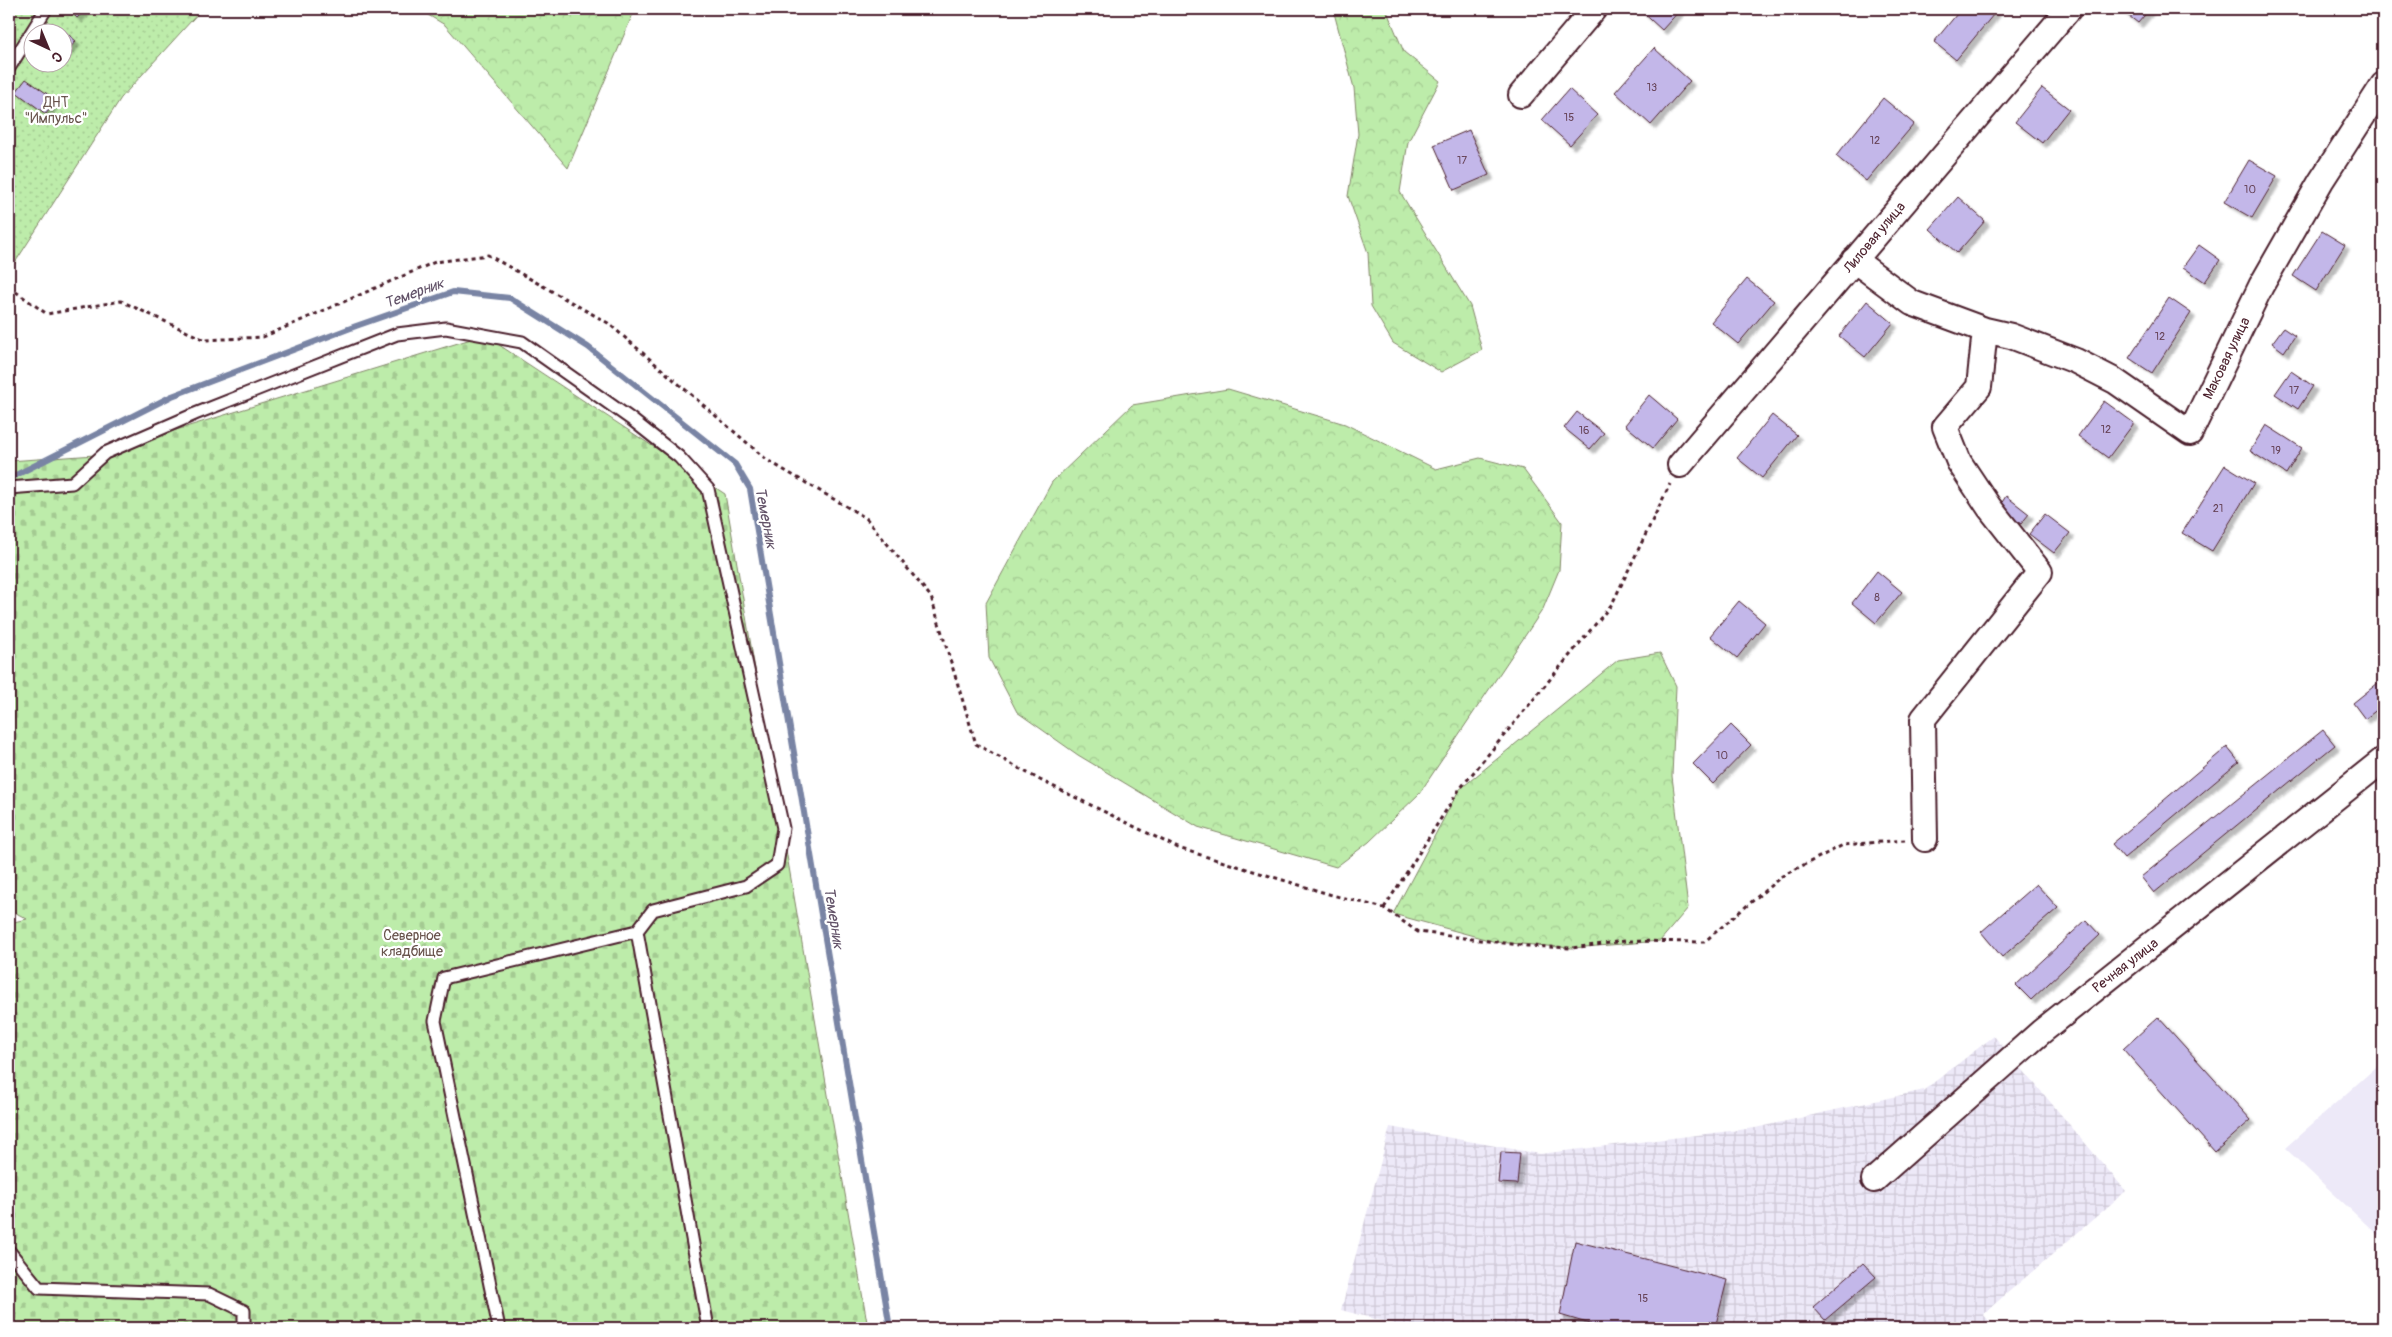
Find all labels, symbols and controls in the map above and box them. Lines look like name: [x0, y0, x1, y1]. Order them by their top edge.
north arrow: [22, 22, 72, 72]
text: С: [47, 48, 66, 66]
house number: 13: [1647, 81, 1657, 94]
park label: ДНТ "Импульс": [24, 94, 88, 127]
house number: 15: [1564, 111, 1574, 124]
house number: 12: [1870, 134, 1880, 147]
house number: 17: [1457, 154, 1467, 167]
house number: 10: [2244, 183, 2256, 196]
street label: Лиловая улица: [1839, 198, 1909, 277]
water label: Темерник: [382, 274, 448, 313]
street label: Маковая улица: [2199, 314, 2254, 402]
house number: 12: [2155, 330, 2165, 343]
house number: 17: [2289, 384, 2299, 397]
house number: 12: [2101, 423, 2111, 436]
house number: 16: [1579, 424, 1589, 437]
house number: 19: [2271, 444, 2281, 457]
water label: Темерник: [750, 486, 781, 552]
house number: 21: [2213, 502, 2223, 515]
house number: 8: [1874, 591, 1880, 604]
house number: 10: [1716, 749, 1728, 762]
water label: Темерник: [819, 886, 848, 951]
park label: Северное кладбище: [381, 927, 443, 960]
street label: Речная улица: [2089, 934, 2162, 996]
house number: 15: [1638, 1292, 1648, 1305]

